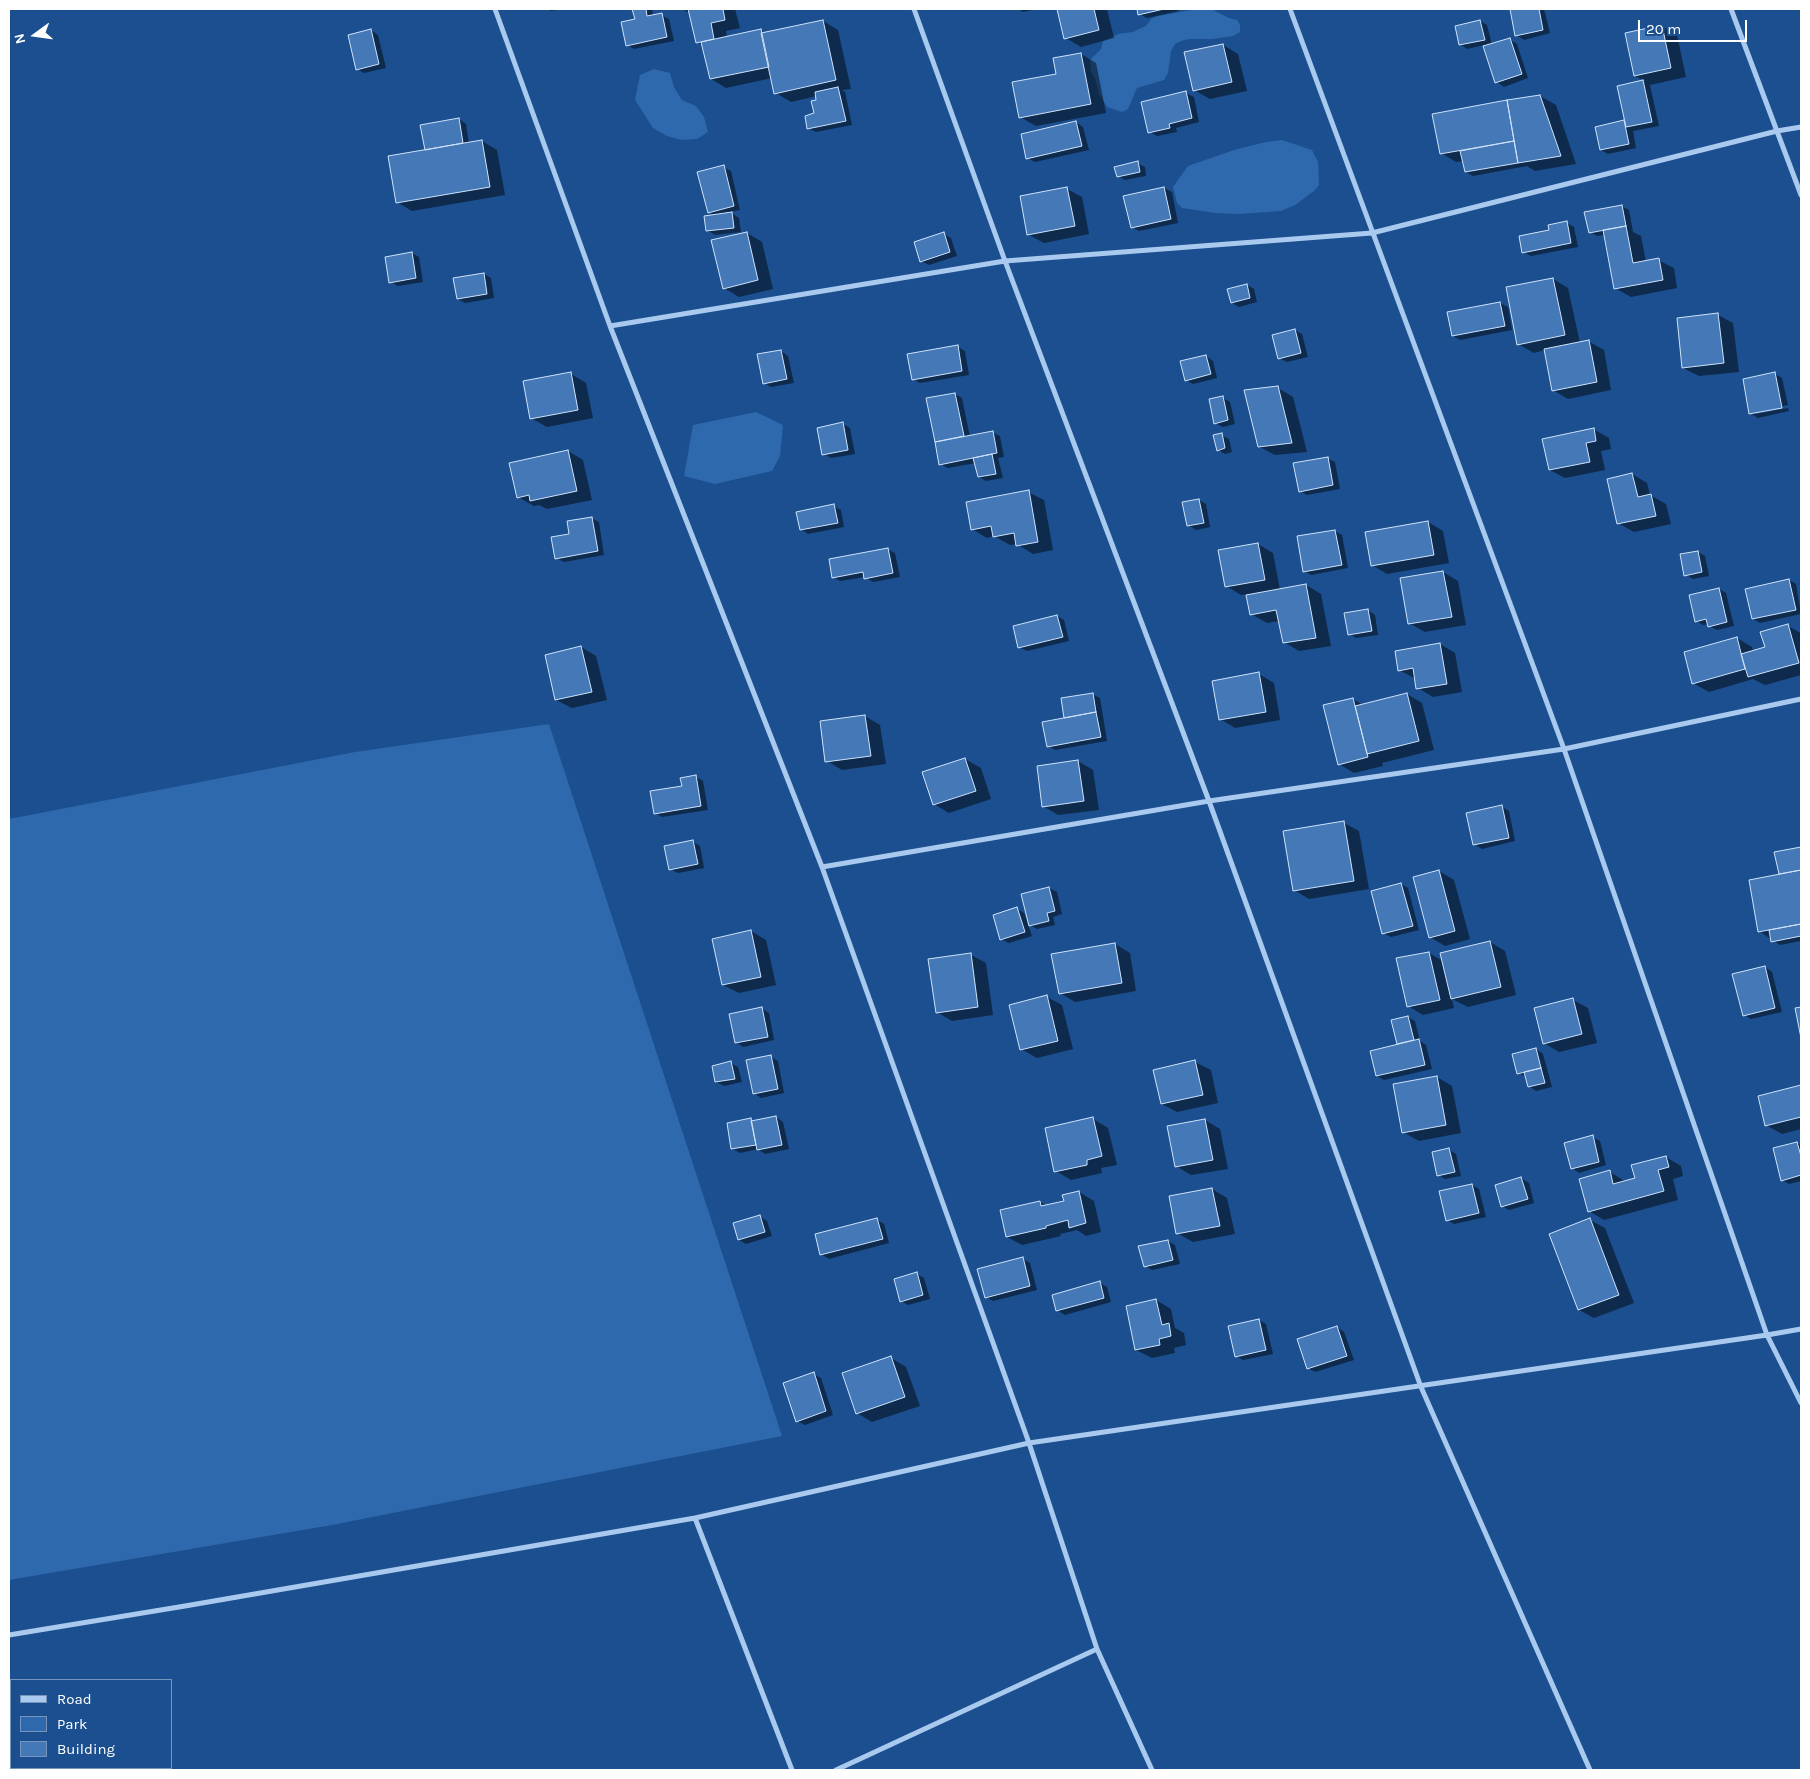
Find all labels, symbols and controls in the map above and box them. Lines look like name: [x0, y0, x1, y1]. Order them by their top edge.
north arrow: [10, 10, 60, 60]
scale bar: [1640, 10, 1749, 42]
text: 20 m: [1646, 20, 1681, 38]
text: N: [10, 32, 29, 46]
legend: [10, 1679, 172, 1769]
text: Road: [57, 1690, 92, 1708]
text: Park: [57, 1715, 87, 1733]
text: Building: [57, 1740, 115, 1758]

